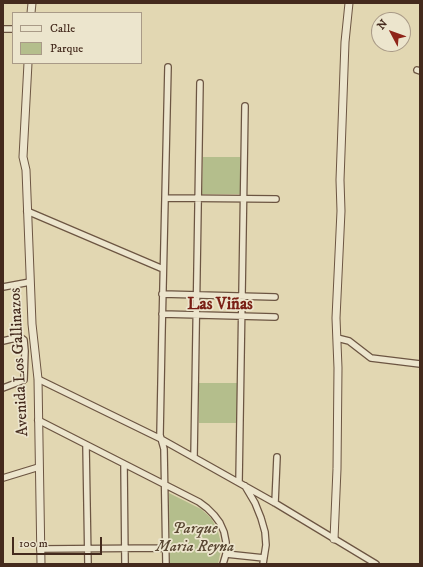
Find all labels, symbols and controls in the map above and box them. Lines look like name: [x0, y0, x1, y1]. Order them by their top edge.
legend: [12, 12, 142, 64]
north arrow: [371, 12, 411, 52]
text: N: [374, 17, 391, 33]
text: Calle: [50, 21, 75, 36]
text: Parque: [50, 41, 83, 56]
street label: Avenida Los Gallinazos: [7, 287, 33, 437]
district label: Las Viñas: [187, 295, 253, 315]
park label: Parque Maria Reyna: [156, 520, 234, 558]
scale bar: [14, 529, 104, 555]
text: 100 m: [19, 536, 48, 551]

